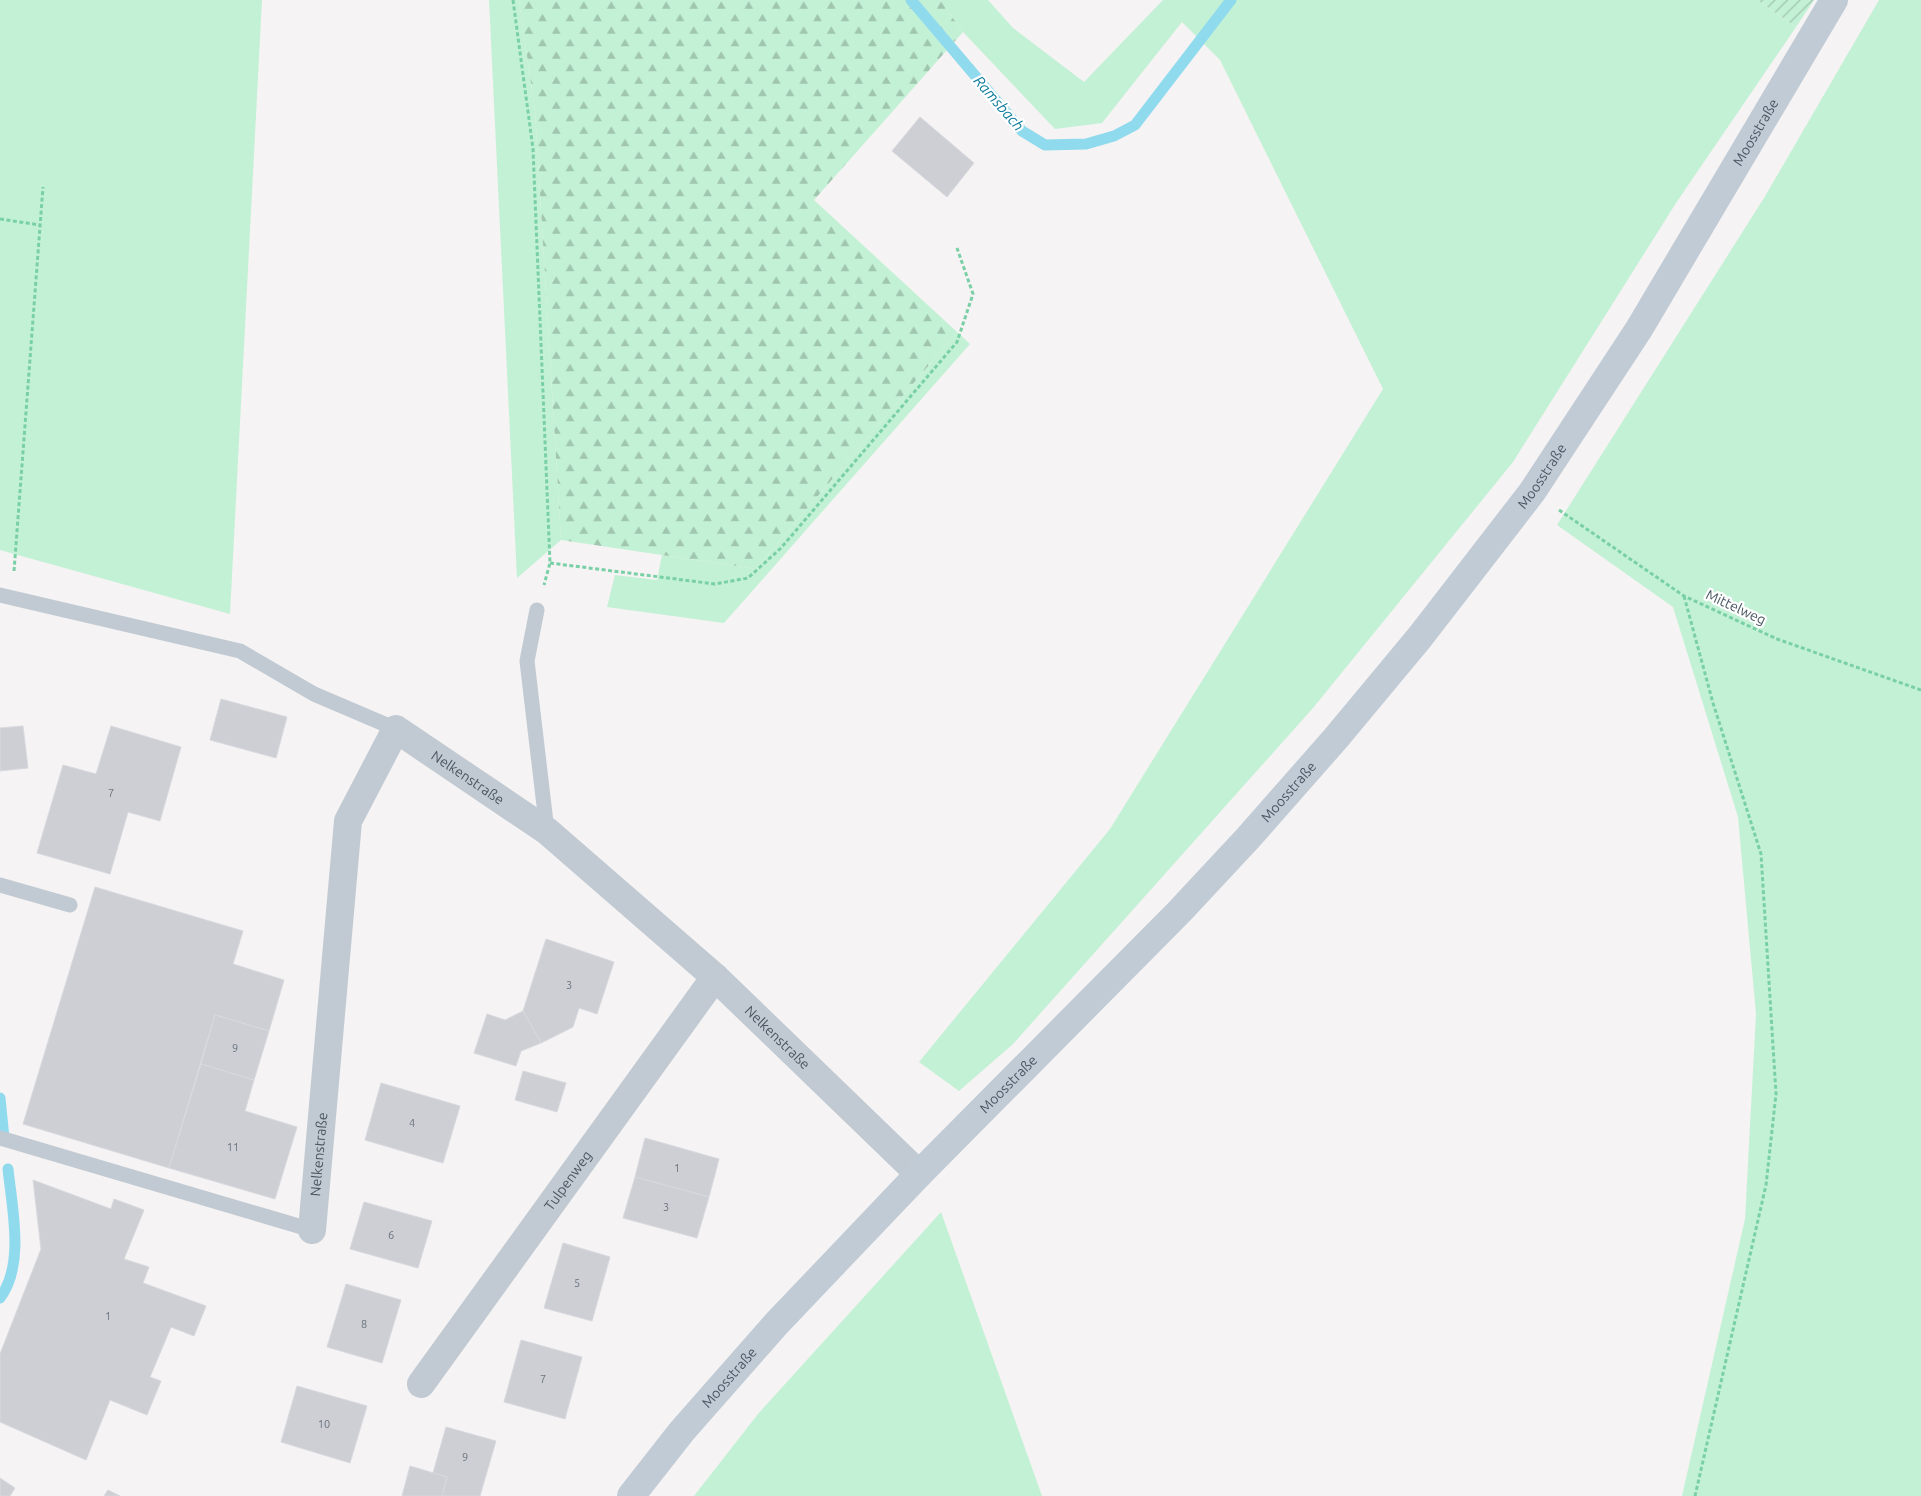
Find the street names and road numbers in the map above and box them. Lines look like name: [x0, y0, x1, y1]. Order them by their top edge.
street label: Moosstraße: [1730, 96, 1782, 169]
street label: Moosstraße: [1514, 441, 1569, 512]
street label: Mittelweg: [1703, 586, 1769, 628]
street label: Nelkenstraße: [428, 747, 507, 808]
street label: Moosstraße: [1258, 758, 1319, 825]
street label: Nelkenstraße: [742, 1002, 813, 1072]
street label: Moosstraße: [976, 1052, 1040, 1116]
street label: Nelkenstraße: [307, 1112, 330, 1197]
street label: Tulpenweg: [541, 1148, 595, 1213]
street label: Moosstraße: [698, 1344, 760, 1411]

